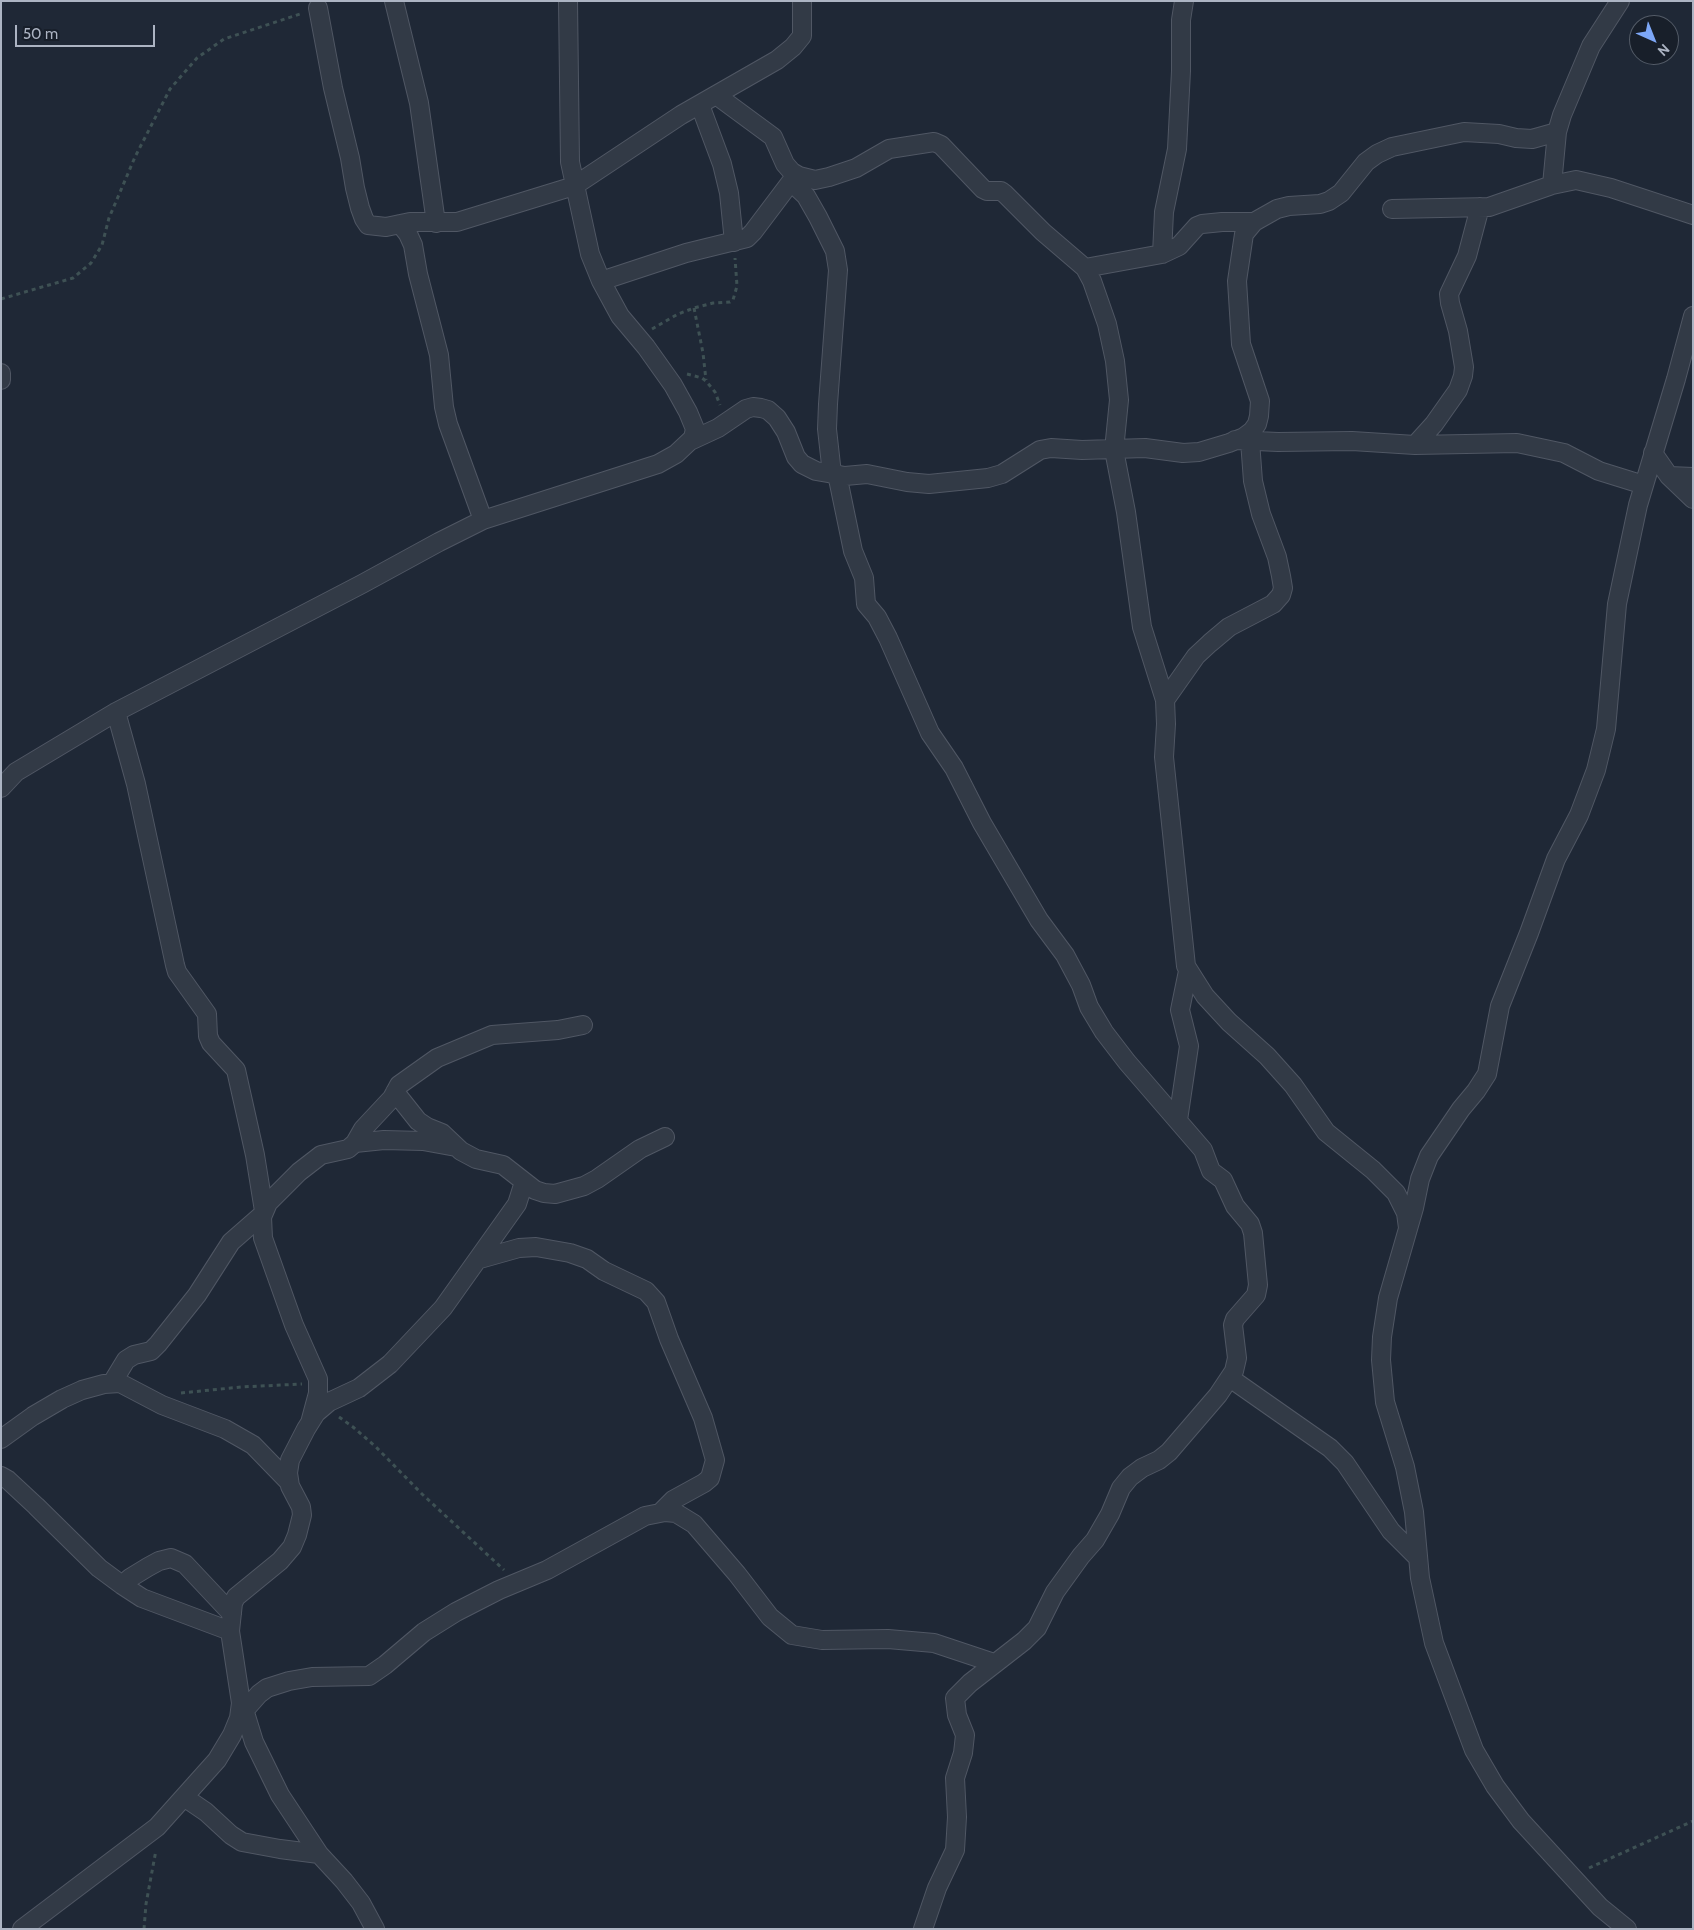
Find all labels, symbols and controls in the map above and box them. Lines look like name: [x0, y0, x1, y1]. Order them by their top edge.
scale bar: [18, 15, 158, 47]
north arrow: [1629, 15, 1679, 65]
text: 50 m: [23, 25, 58, 43]
text: N: [1654, 40, 1674, 60]

